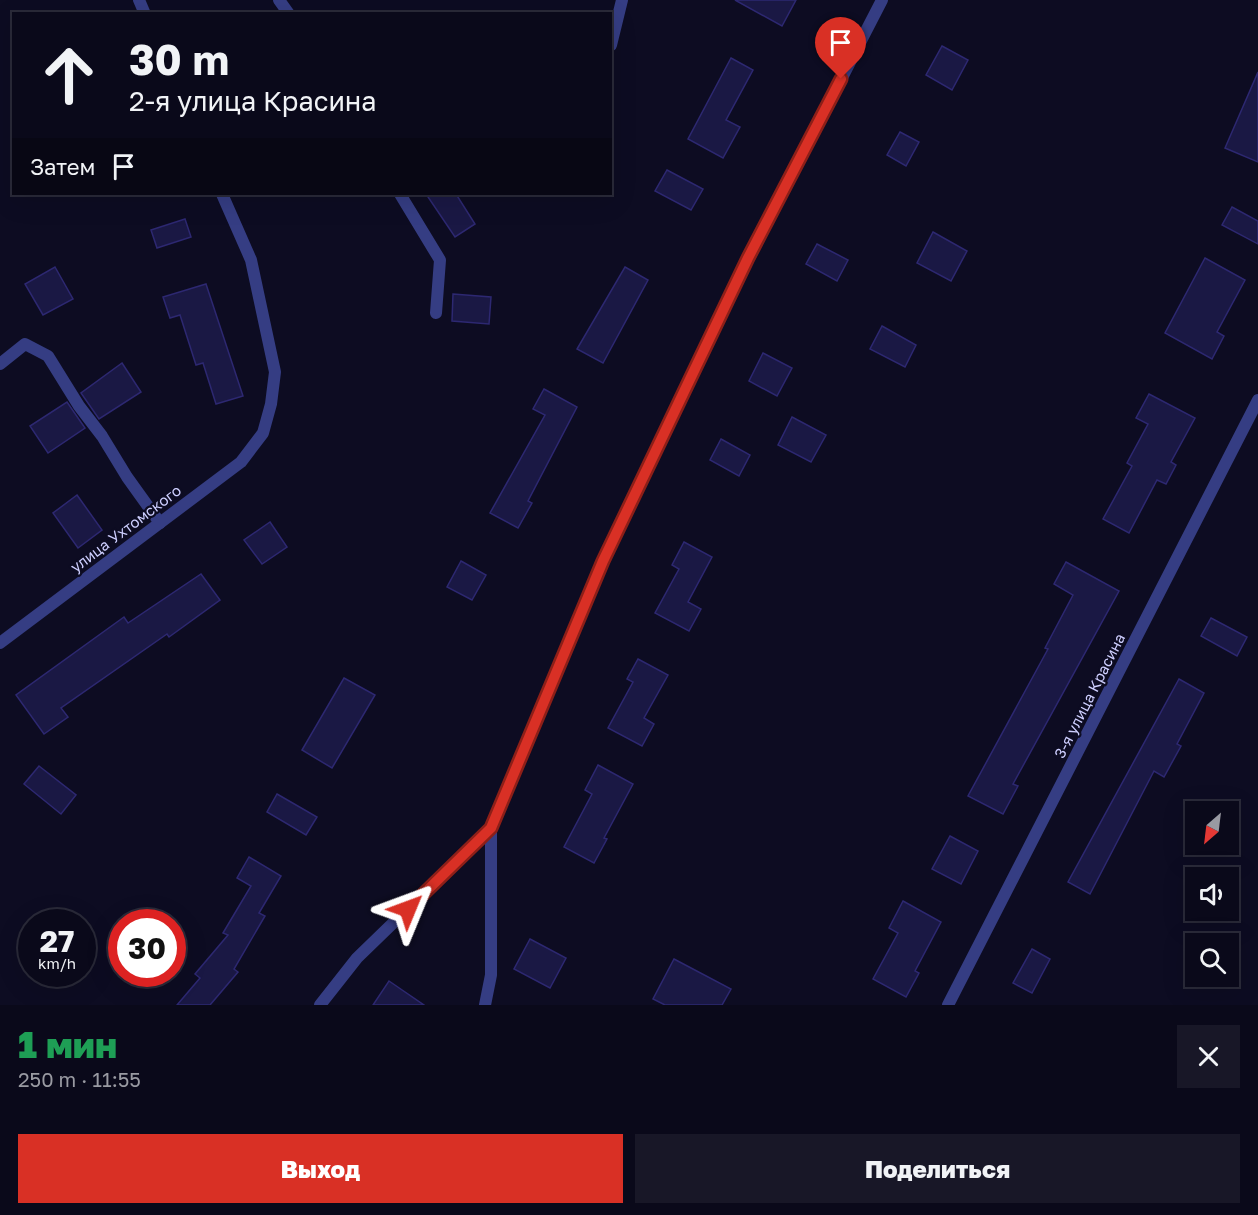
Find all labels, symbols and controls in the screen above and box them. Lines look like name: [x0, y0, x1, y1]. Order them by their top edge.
pin: [815, 17, 866, 79]
icon: arrive: [824, 26, 857, 59]
text: 30 m: [129, 34, 229, 84]
icon: ahead: [30, 36, 108, 114]
text: 2-я улица Красина: [129, 85, 377, 117]
icon: arrive: [107, 150, 140, 183]
text: Затем: [30, 153, 95, 180]
street label: улица Ухтомского: [66, 481, 184, 576]
street label: 3-я улица Красина: [1050, 630, 1128, 761]
north arrow: [1185, 801, 1239, 855]
map controls: [1185, 801, 1239, 987]
button: sound: [1185, 867, 1239, 921]
position arrow: [376, 877, 440, 941]
speed limit sign: 30: [108, 909, 186, 987]
text: 27: [40, 923, 74, 959]
button: search: [1185, 933, 1239, 987]
text: km/h: [38, 954, 76, 972]
text: 1 мин: [18, 1023, 117, 1066]
button: close: [1177, 1025, 1240, 1088]
text: 250 m · 11:55: [18, 1067, 141, 1091]
button: Выход: [18, 1134, 623, 1203]
button: Поделиться: [635, 1134, 1240, 1203]

